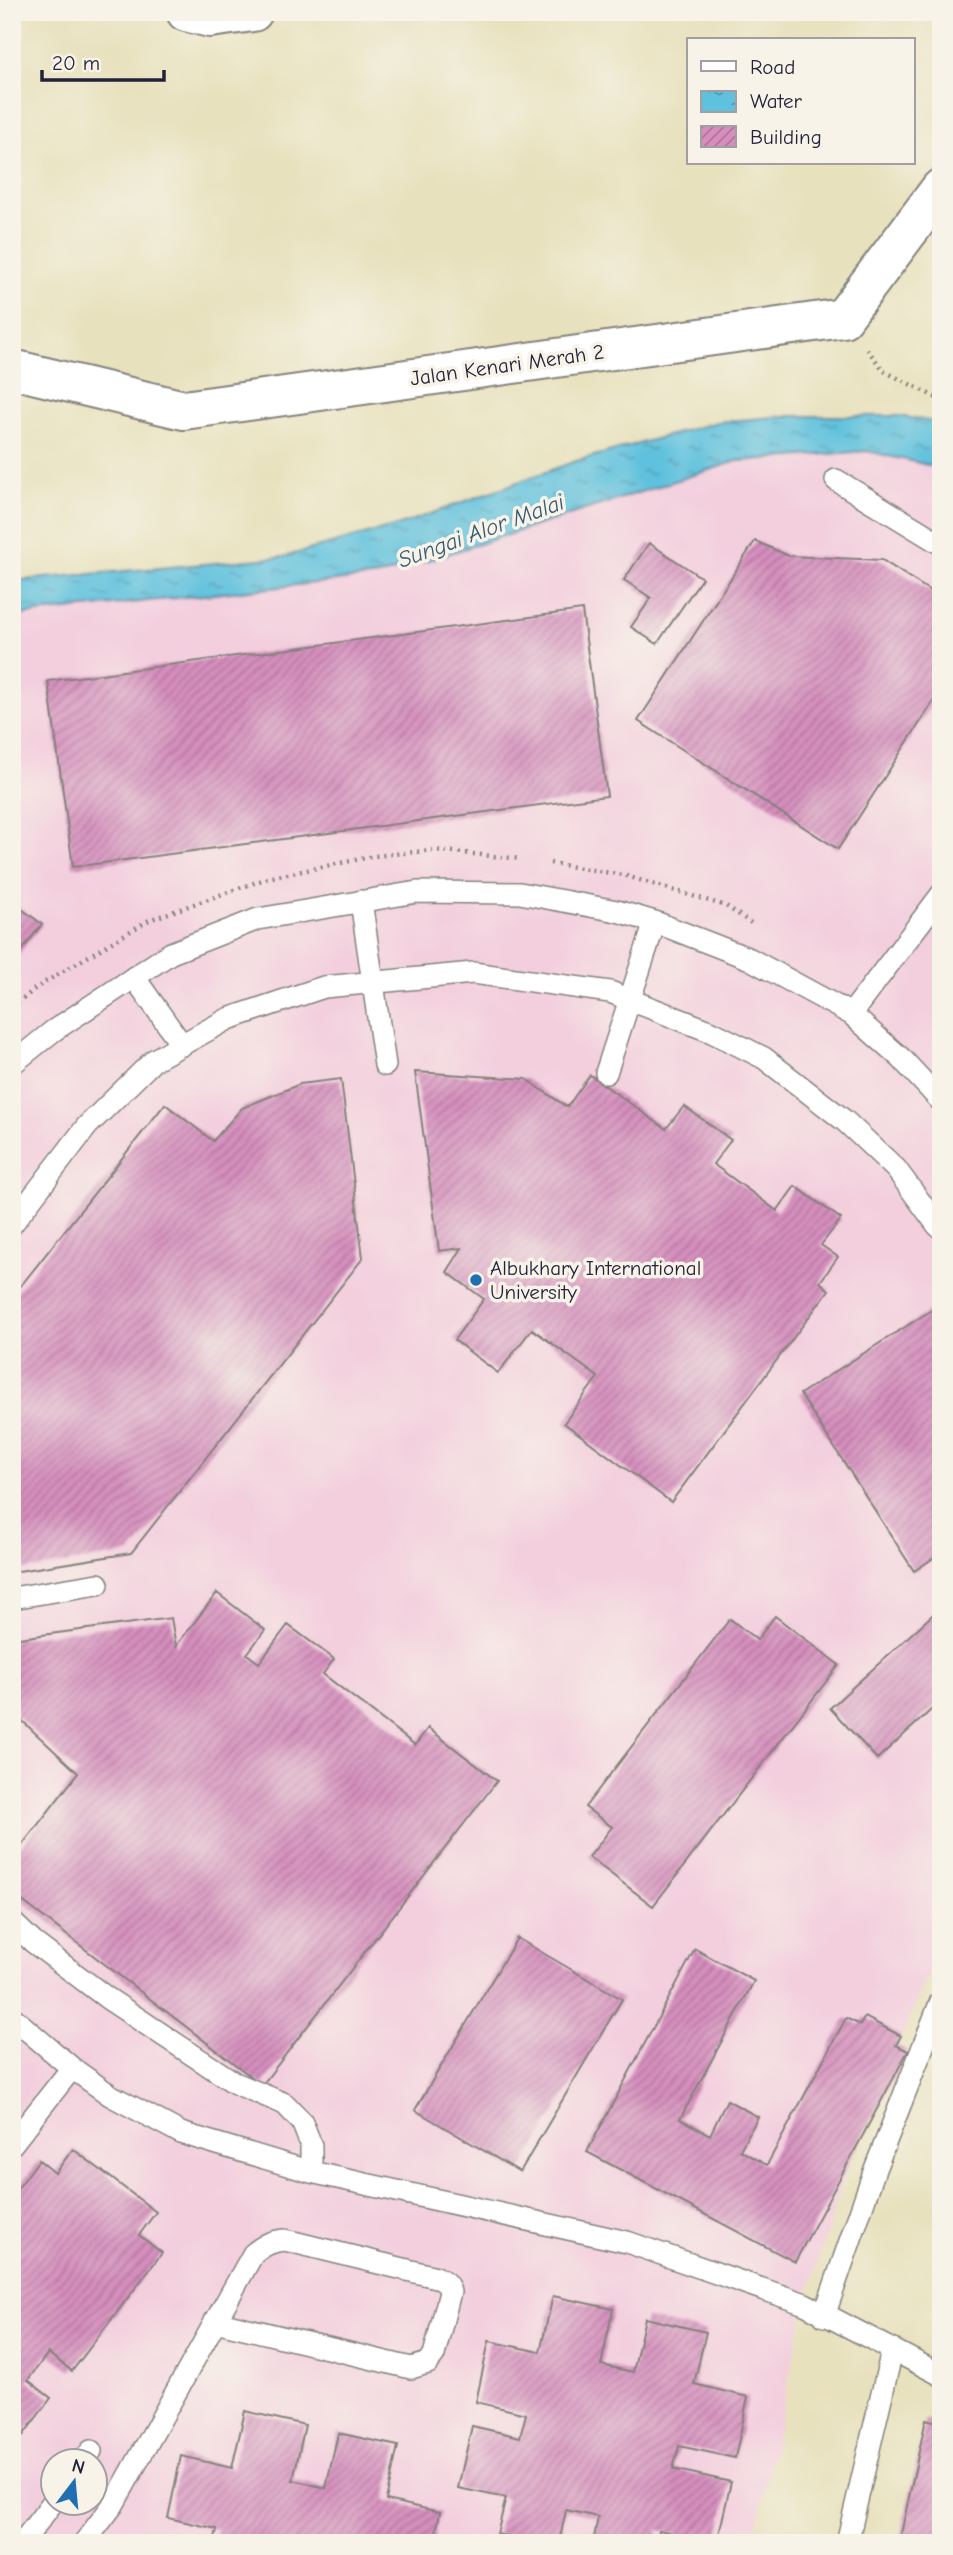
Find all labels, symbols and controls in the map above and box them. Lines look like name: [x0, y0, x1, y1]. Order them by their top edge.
scale bar: [42, 38, 164, 82]
legend: [687, 38, 914, 164]
text: 20 m: [52, 51, 100, 75]
text: Road: [750, 55, 795, 79]
text: Water: [750, 89, 803, 113]
text: Building: [750, 125, 822, 149]
street label: Jalan Kenari Merah 2: [409, 340, 605, 390]
water label: Sungai Alor Malai: [394, 488, 568, 574]
place label: Albukhary International University: [490, 1256, 701, 1304]
marker: Albukhary International University: [468, 1272, 484, 1288]
north arrow: [38, 2446, 108, 2516]
text: N: [69, 2454, 87, 2479]

